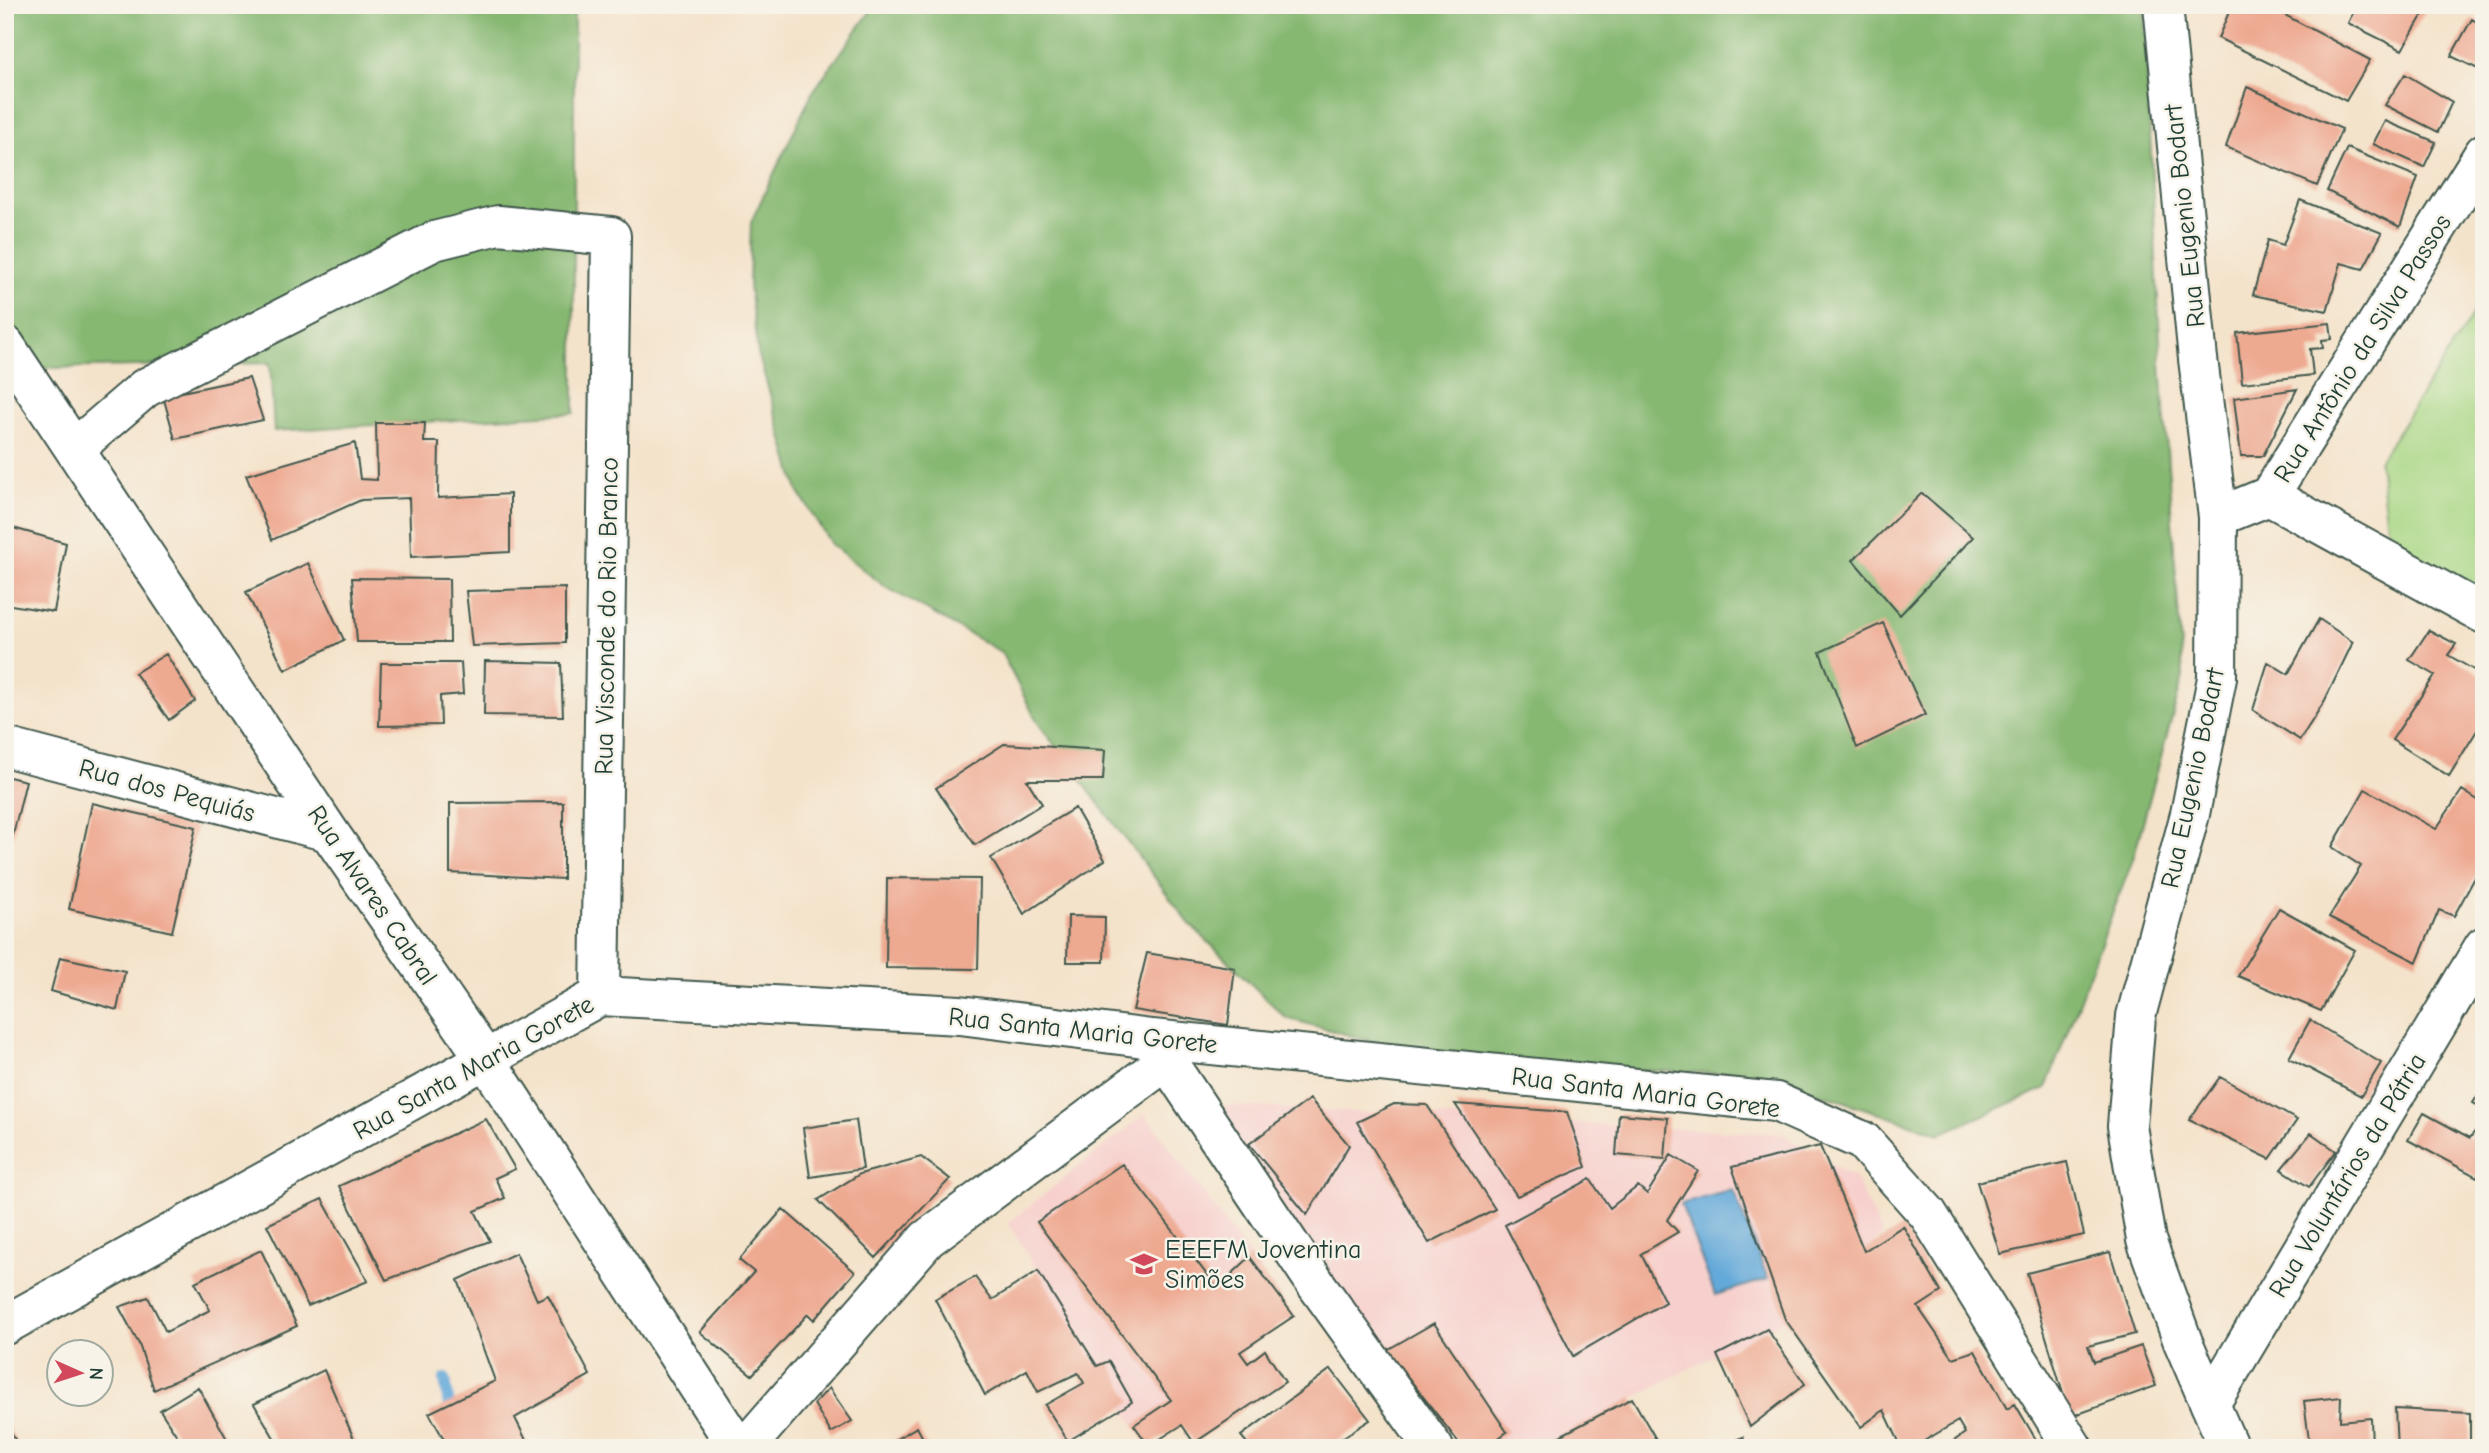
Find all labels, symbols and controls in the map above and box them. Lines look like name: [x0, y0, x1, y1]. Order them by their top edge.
street label: Rua Eugenio Bodart: [2158, 101, 2212, 329]
street label: Rua Antônio da Silva Passos: [2268, 209, 2458, 488]
street label: Rua Visconde do Rio Branco: [589, 457, 625, 775]
street label: Rua Eugenio Bodart: [2155, 664, 2231, 891]
street label: Rua dos Pequiás: [75, 753, 258, 829]
street label: Rua Alvares Cabral: [301, 800, 443, 991]
street label: Rua Santa Maria Gorete: [348, 989, 599, 1147]
street label: Rua Santa Maria Gorete: [947, 1002, 1219, 1060]
street label: Rua Voluntários da Pátria: [2263, 1048, 2433, 1303]
street label: Rua Santa Maria Gorete: [1510, 1062, 1782, 1124]
place label: EEEFM Joventina Simões: [1165, 1235, 1361, 1295]
school or university icon: EEEFM Joventina Simões: [1129, 1249, 1159, 1279]
north arrow: [46, 1338, 116, 1408]
text: N: [85, 1367, 107, 1381]

